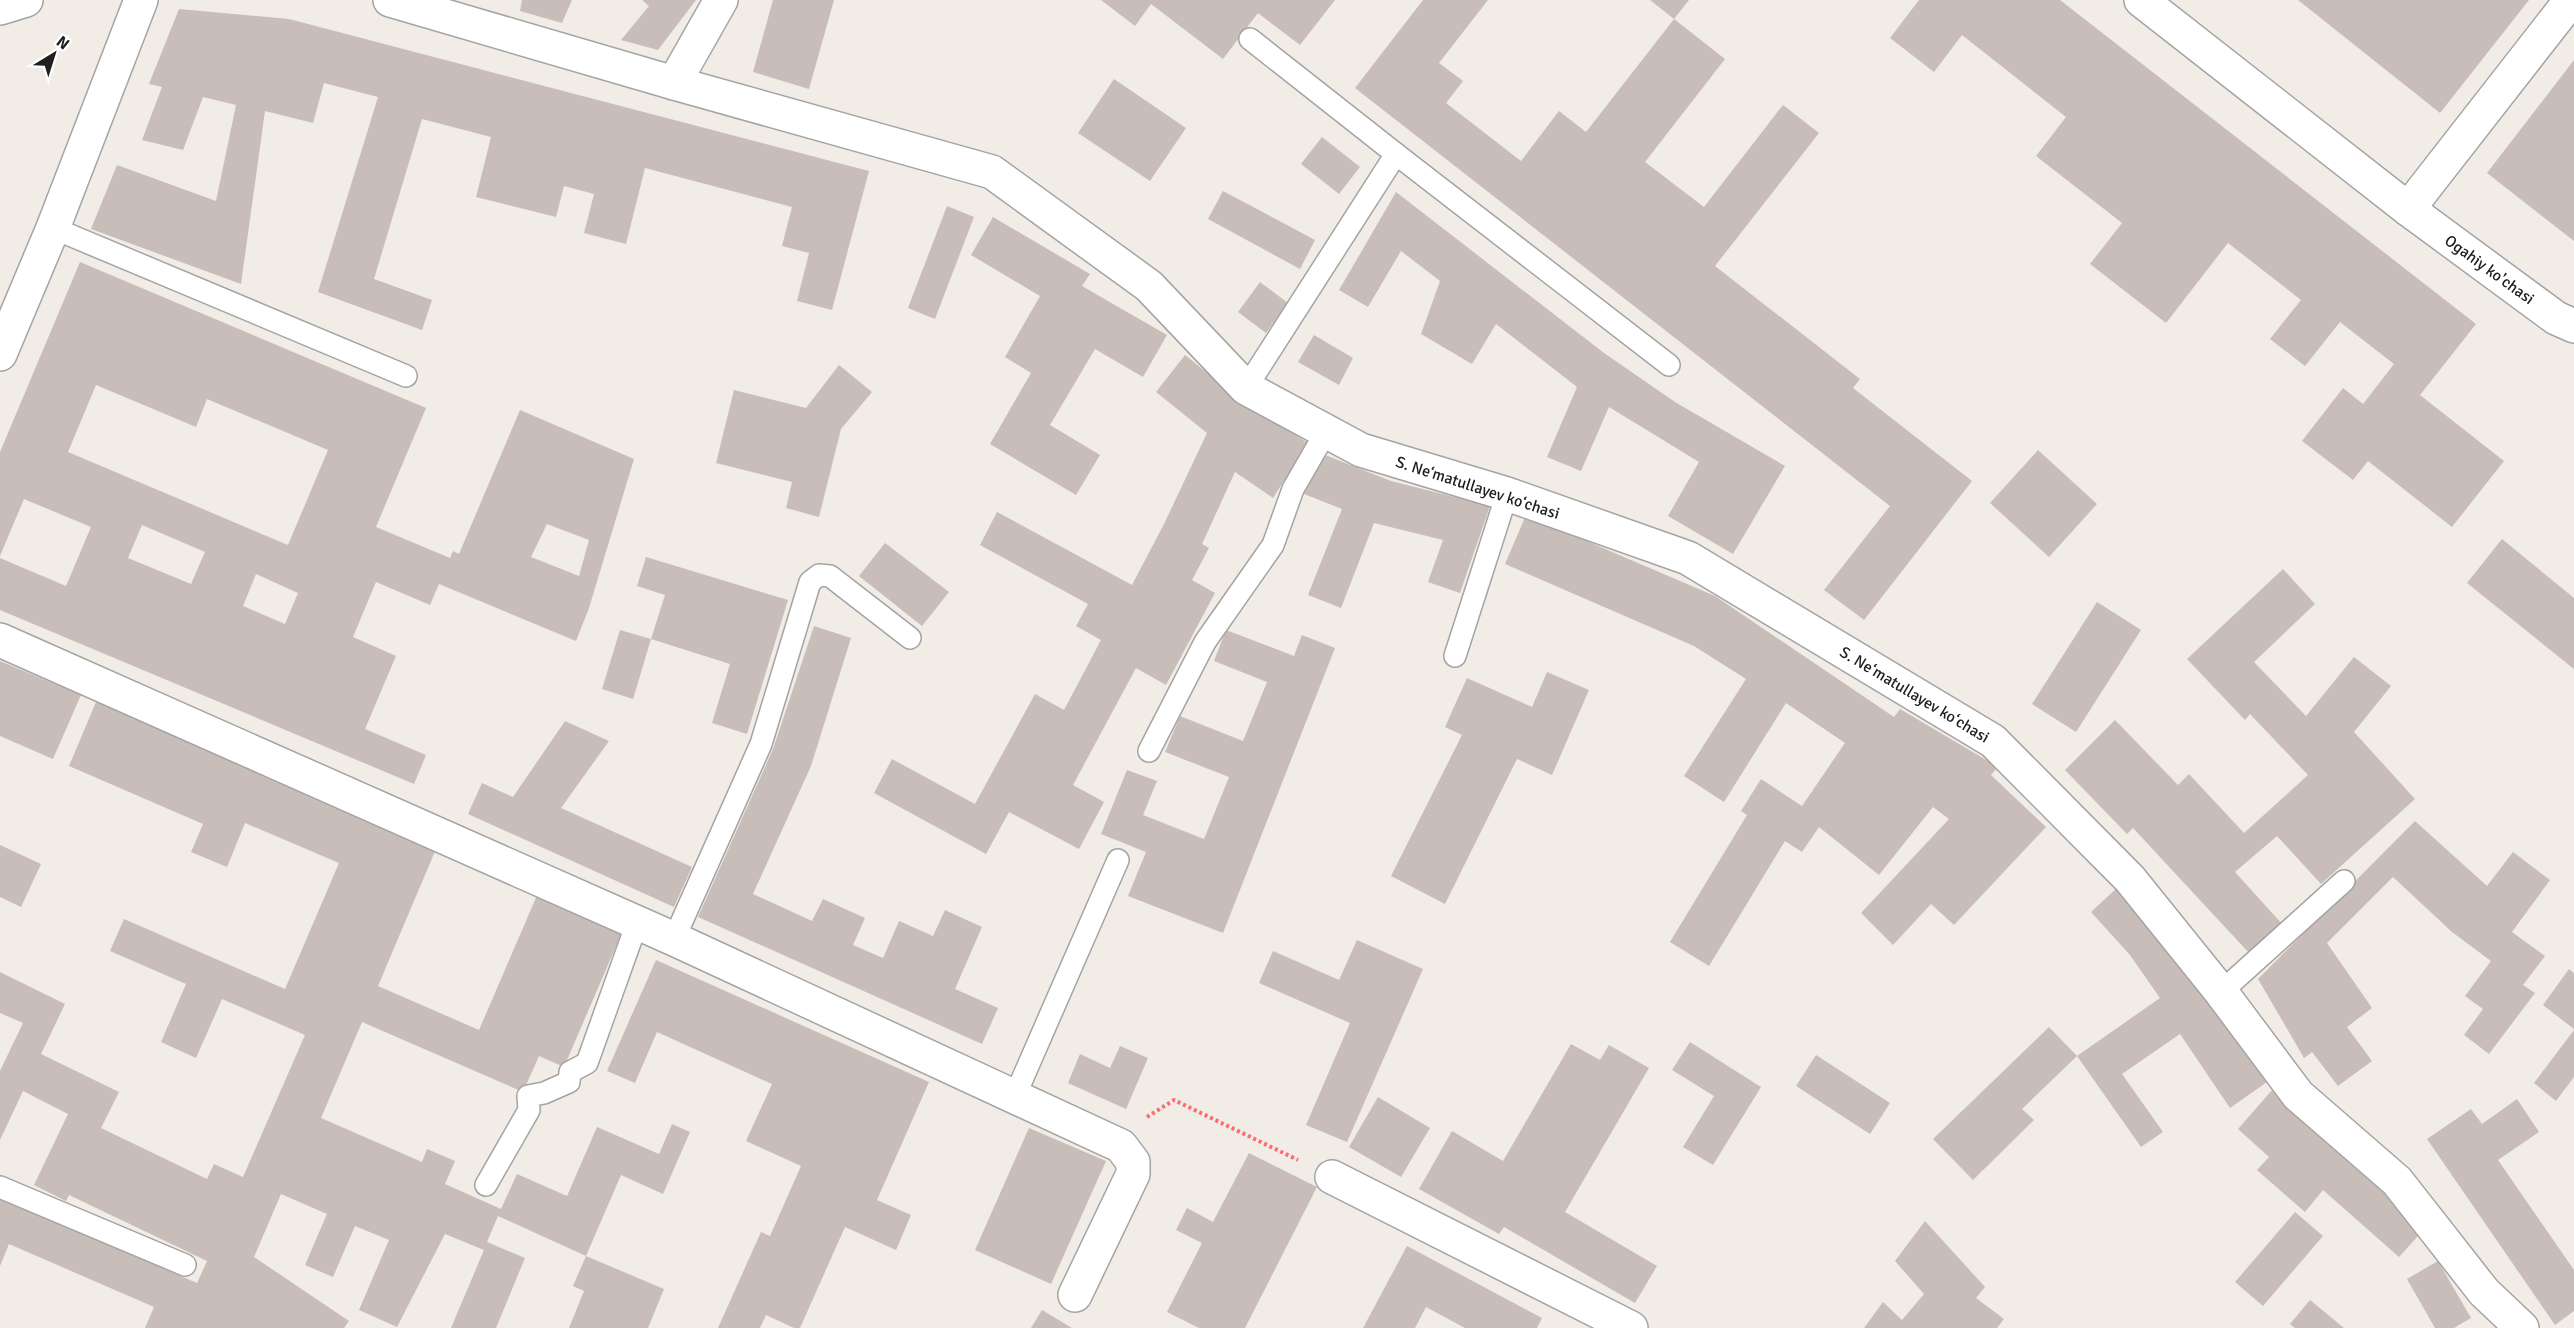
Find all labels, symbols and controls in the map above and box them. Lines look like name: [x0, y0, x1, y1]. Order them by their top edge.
north arrow: [24, 24, 84, 84]
text: N: [52, 32, 73, 54]
street label: Ogahiy ko'chasi: [2441, 231, 2538, 309]
street label: S. Neʻmatullayev koʻchasi: [1393, 452, 1562, 524]
street label: S. Neʻmatullayev koʻchasi: [1836, 642, 1993, 748]

